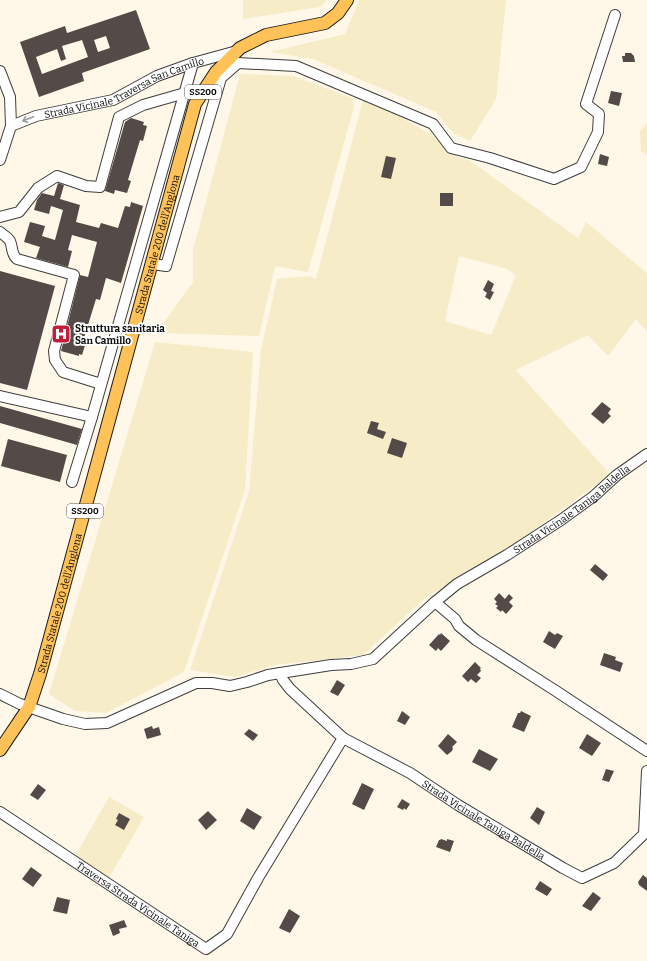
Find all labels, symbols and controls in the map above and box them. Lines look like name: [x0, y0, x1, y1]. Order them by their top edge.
street label: Strada Vicinale Traversa San Camillo: [43, 55, 206, 121]
road number: SS200: [185, 85, 221, 99]
one-way arrow: [22, 116, 34, 124]
street label: Strada Statale 200 dell'Anglona: [133, 173, 183, 316]
hospital icon: Struttura sanitaria San Camillo: [50, 323, 72, 345]
place label: Struttura sanitaria San Camillo: [75, 323, 165, 347]
street label: Strada Vicinale Taniga Baldella: [511, 463, 633, 556]
road number: SS200: [67, 504, 103, 518]
street label: Strada Statale 200 dell'Anglona: [35, 532, 85, 675]
street label: Strada Vicinale Taniga Baldella: [420, 778, 547, 863]
street label: Traversa Strada Vicinale Taniga: [74, 860, 202, 950]

